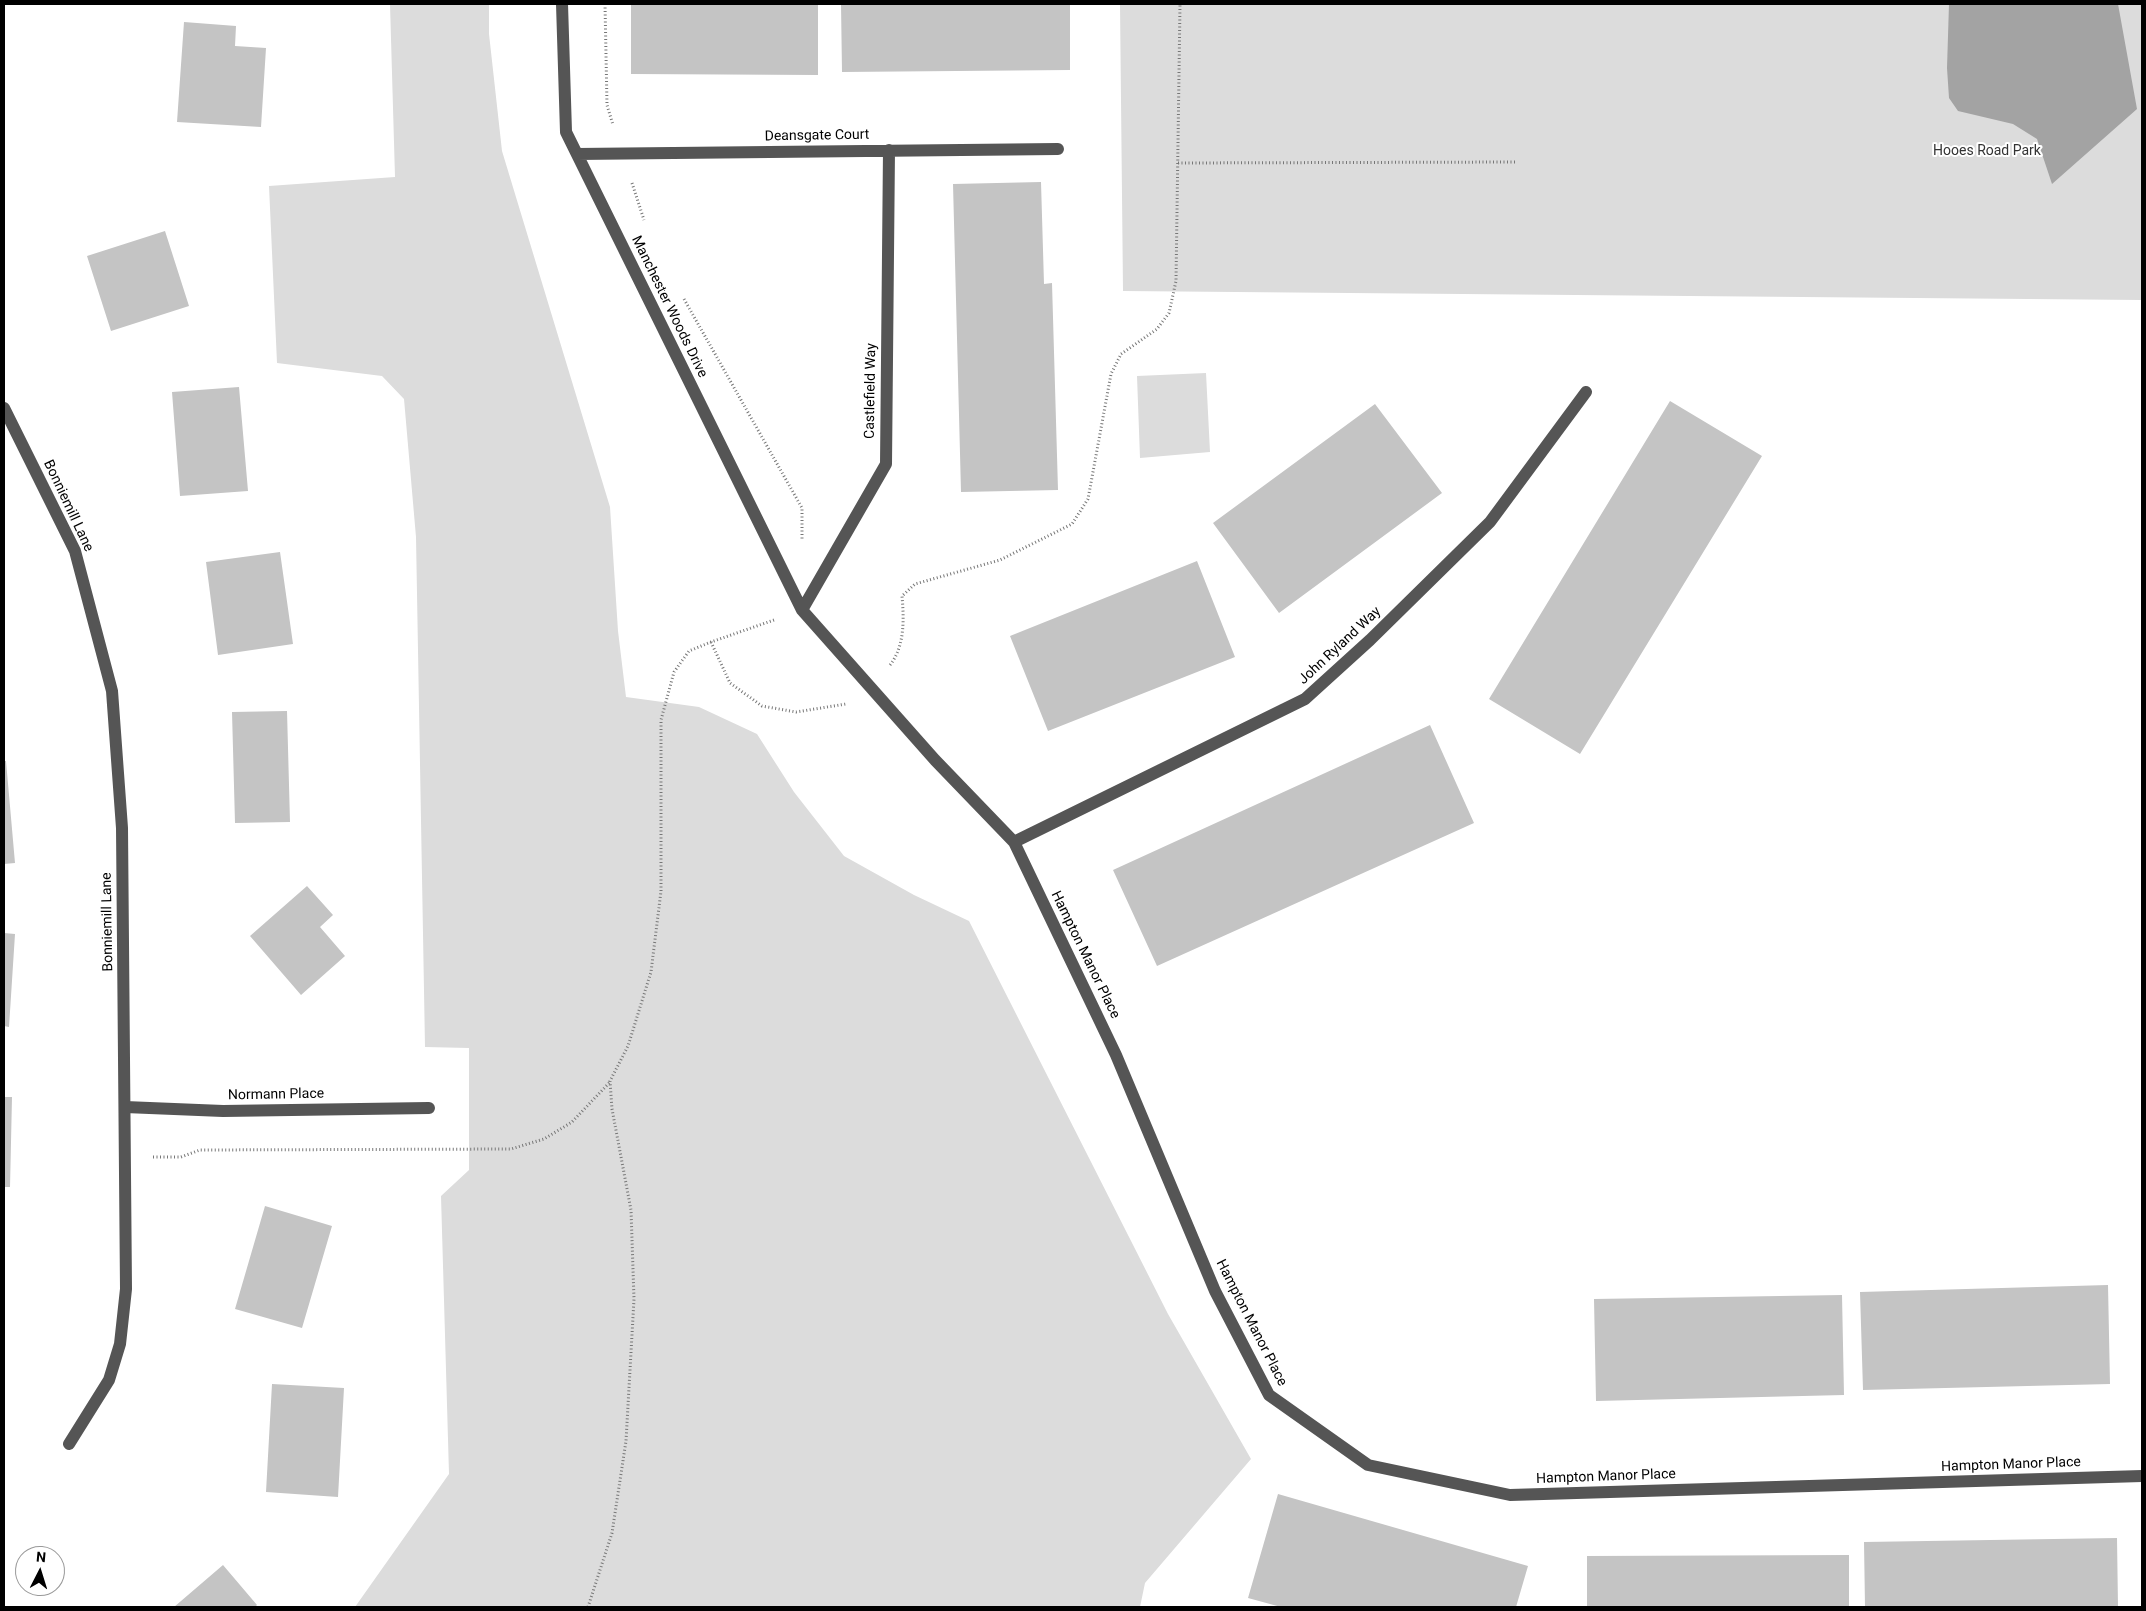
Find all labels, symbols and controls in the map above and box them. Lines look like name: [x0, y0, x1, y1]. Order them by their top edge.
street label: Deansgate Court: [765, 127, 869, 145]
park label: Hooes Road Park: [1933, 143, 2041, 159]
street label: Manchester Woods Drive: [627, 233, 711, 381]
street label: Castlefield Way: [862, 343, 880, 439]
street label: Bonniemill Lane: [39, 457, 97, 555]
street label: John Ryland Way: [1295, 604, 1385, 688]
street label: Bonniemill Lane: [99, 872, 117, 972]
street label: Hampton Manor Place: [1047, 889, 1123, 1021]
street label: Normann Place: [228, 1086, 324, 1104]
street label: Hampton Manor Place: [1212, 1257, 1290, 1389]
street label: Hampton Manor Place: [1941, 1454, 2081, 1476]
street label: Hampton Manor Place: [1536, 1466, 1676, 1488]
north arrow: [15, 1546, 65, 1596]
text: N: [36, 1549, 47, 1565]

